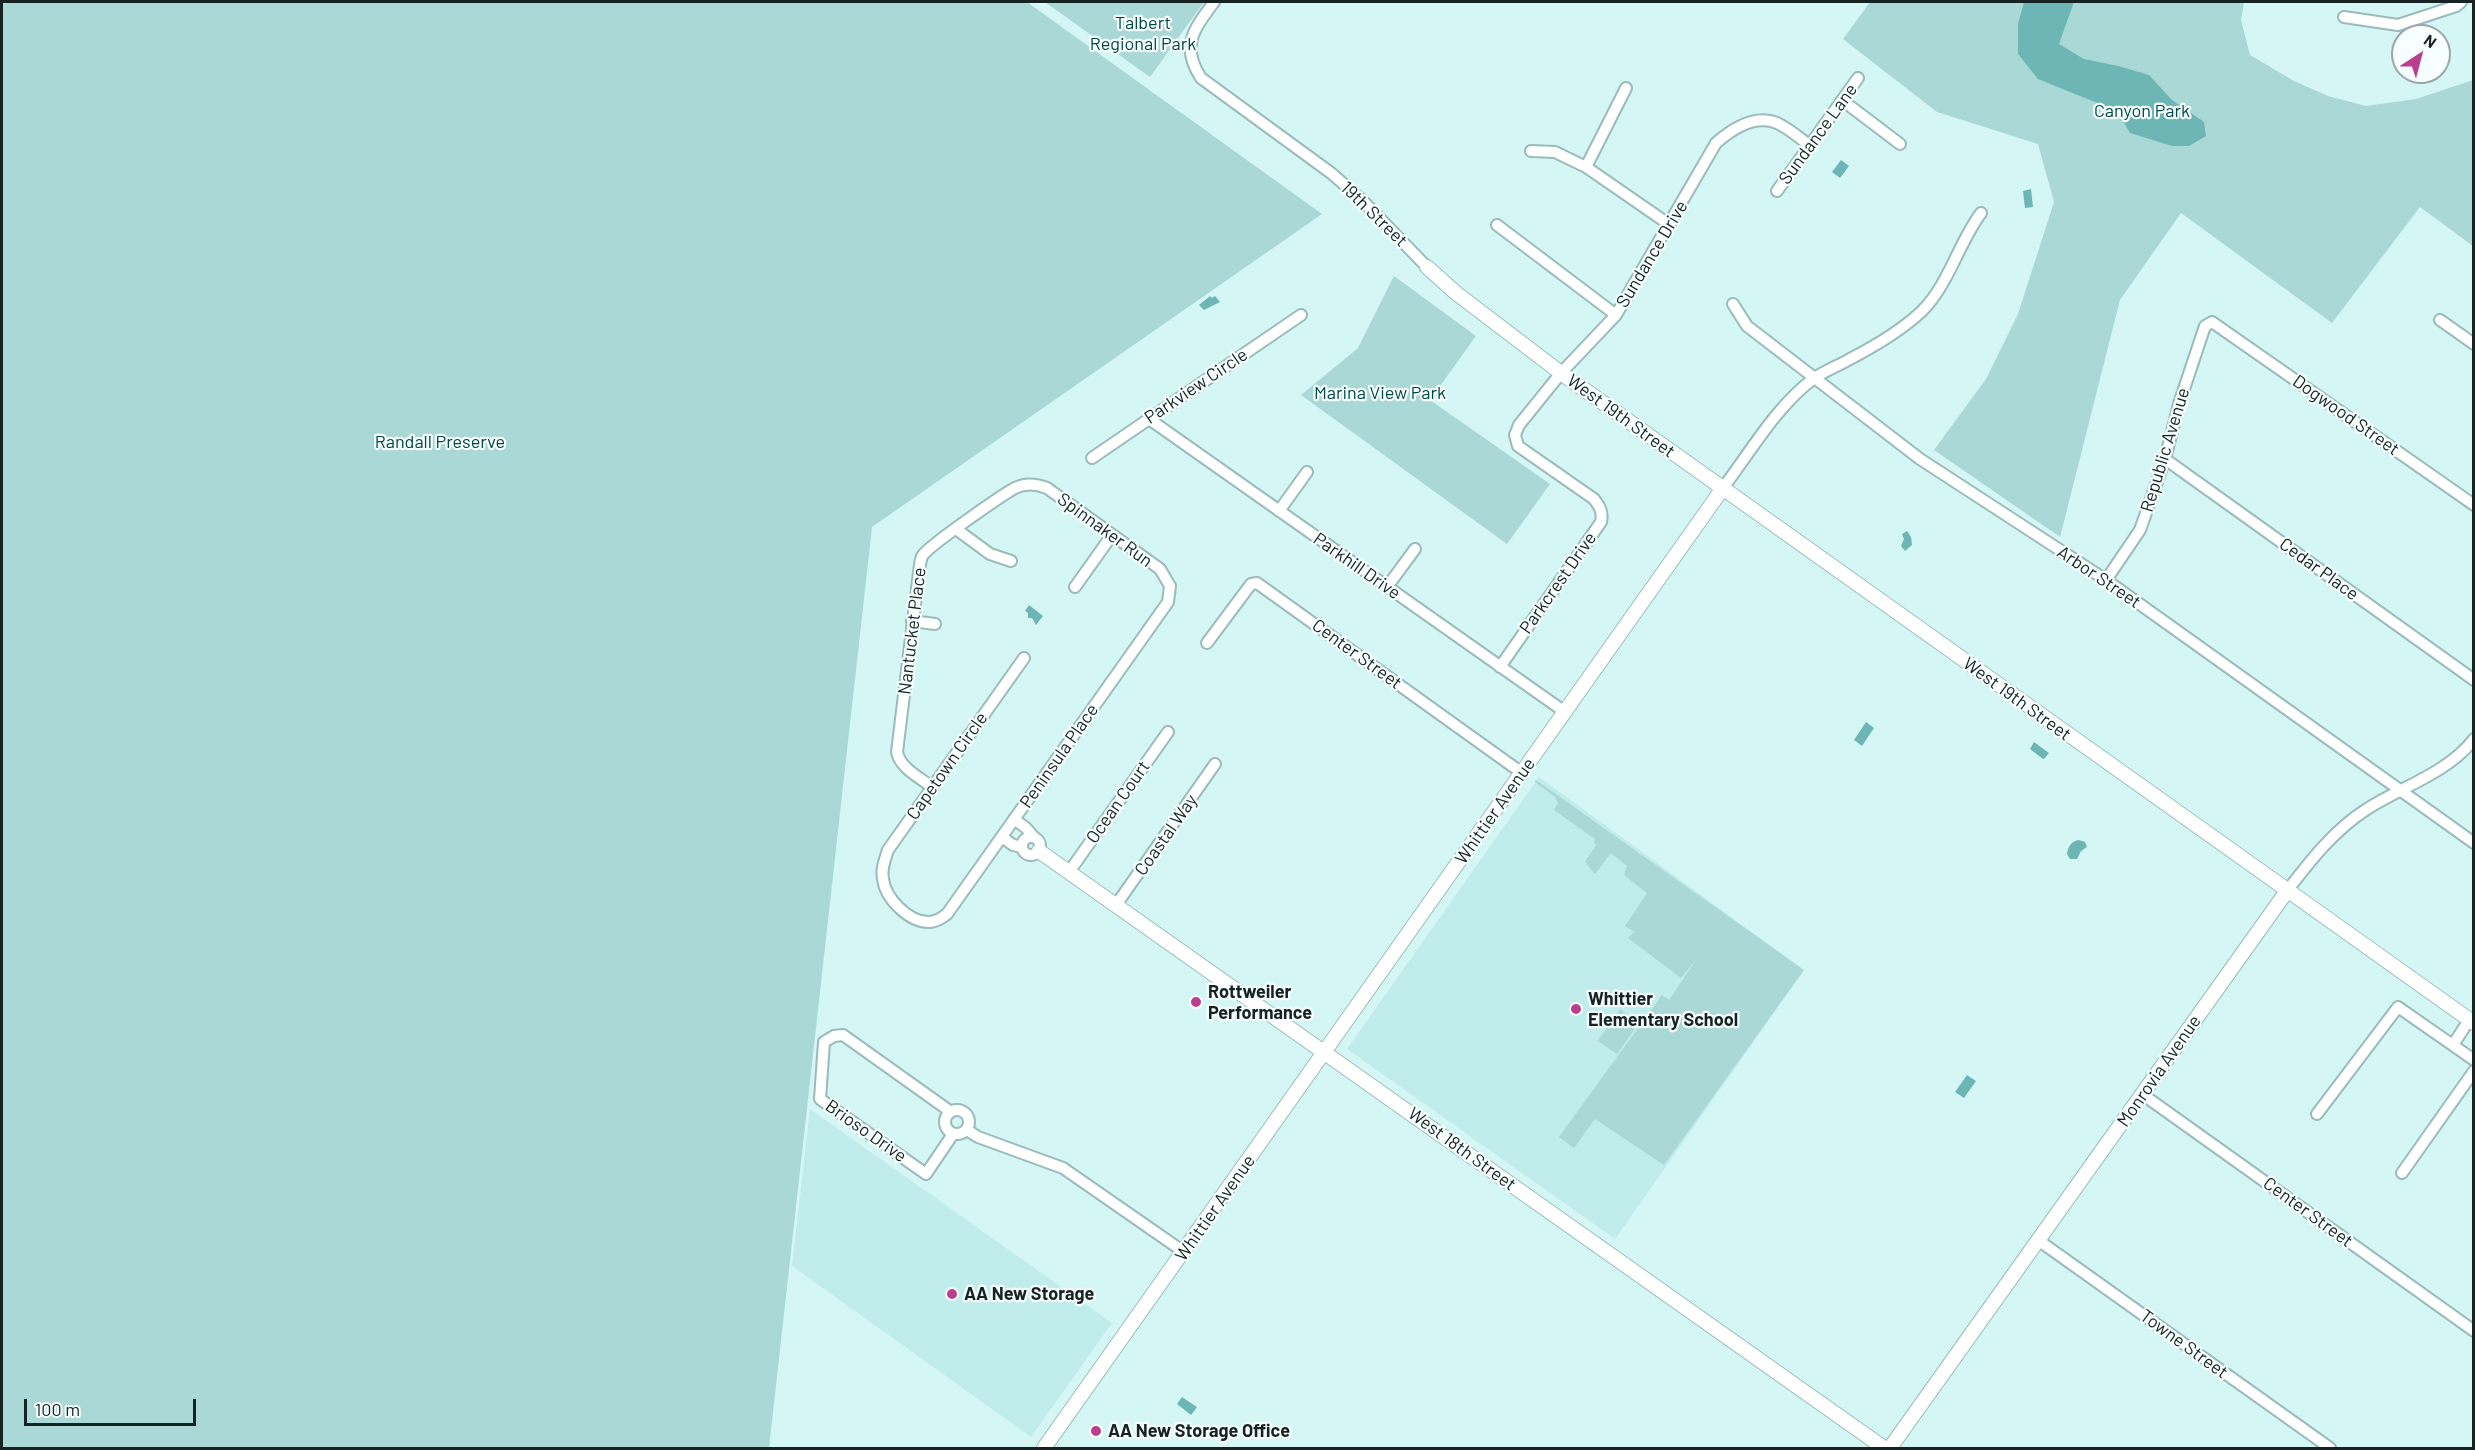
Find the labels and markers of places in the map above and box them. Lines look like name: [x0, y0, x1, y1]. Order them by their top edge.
place label: Rottweiler Performance: [1208, 981, 1312, 1024]
place label: Whittier Elementary School: [1588, 988, 1738, 1030]
marker: Rottweiler Performance: [1189, 995, 1203, 1009]
marker: Whittier Elementary School: [1569, 1002, 1583, 1016]
place label: AA New Storage: [964, 1283, 1094, 1305]
marker: AA New Storage: [945, 1287, 959, 1301]
place label: AA New Storage Office: [1108, 1420, 1290, 1442]
marker: AA New Storage Office: [1089, 1424, 1103, 1438]

